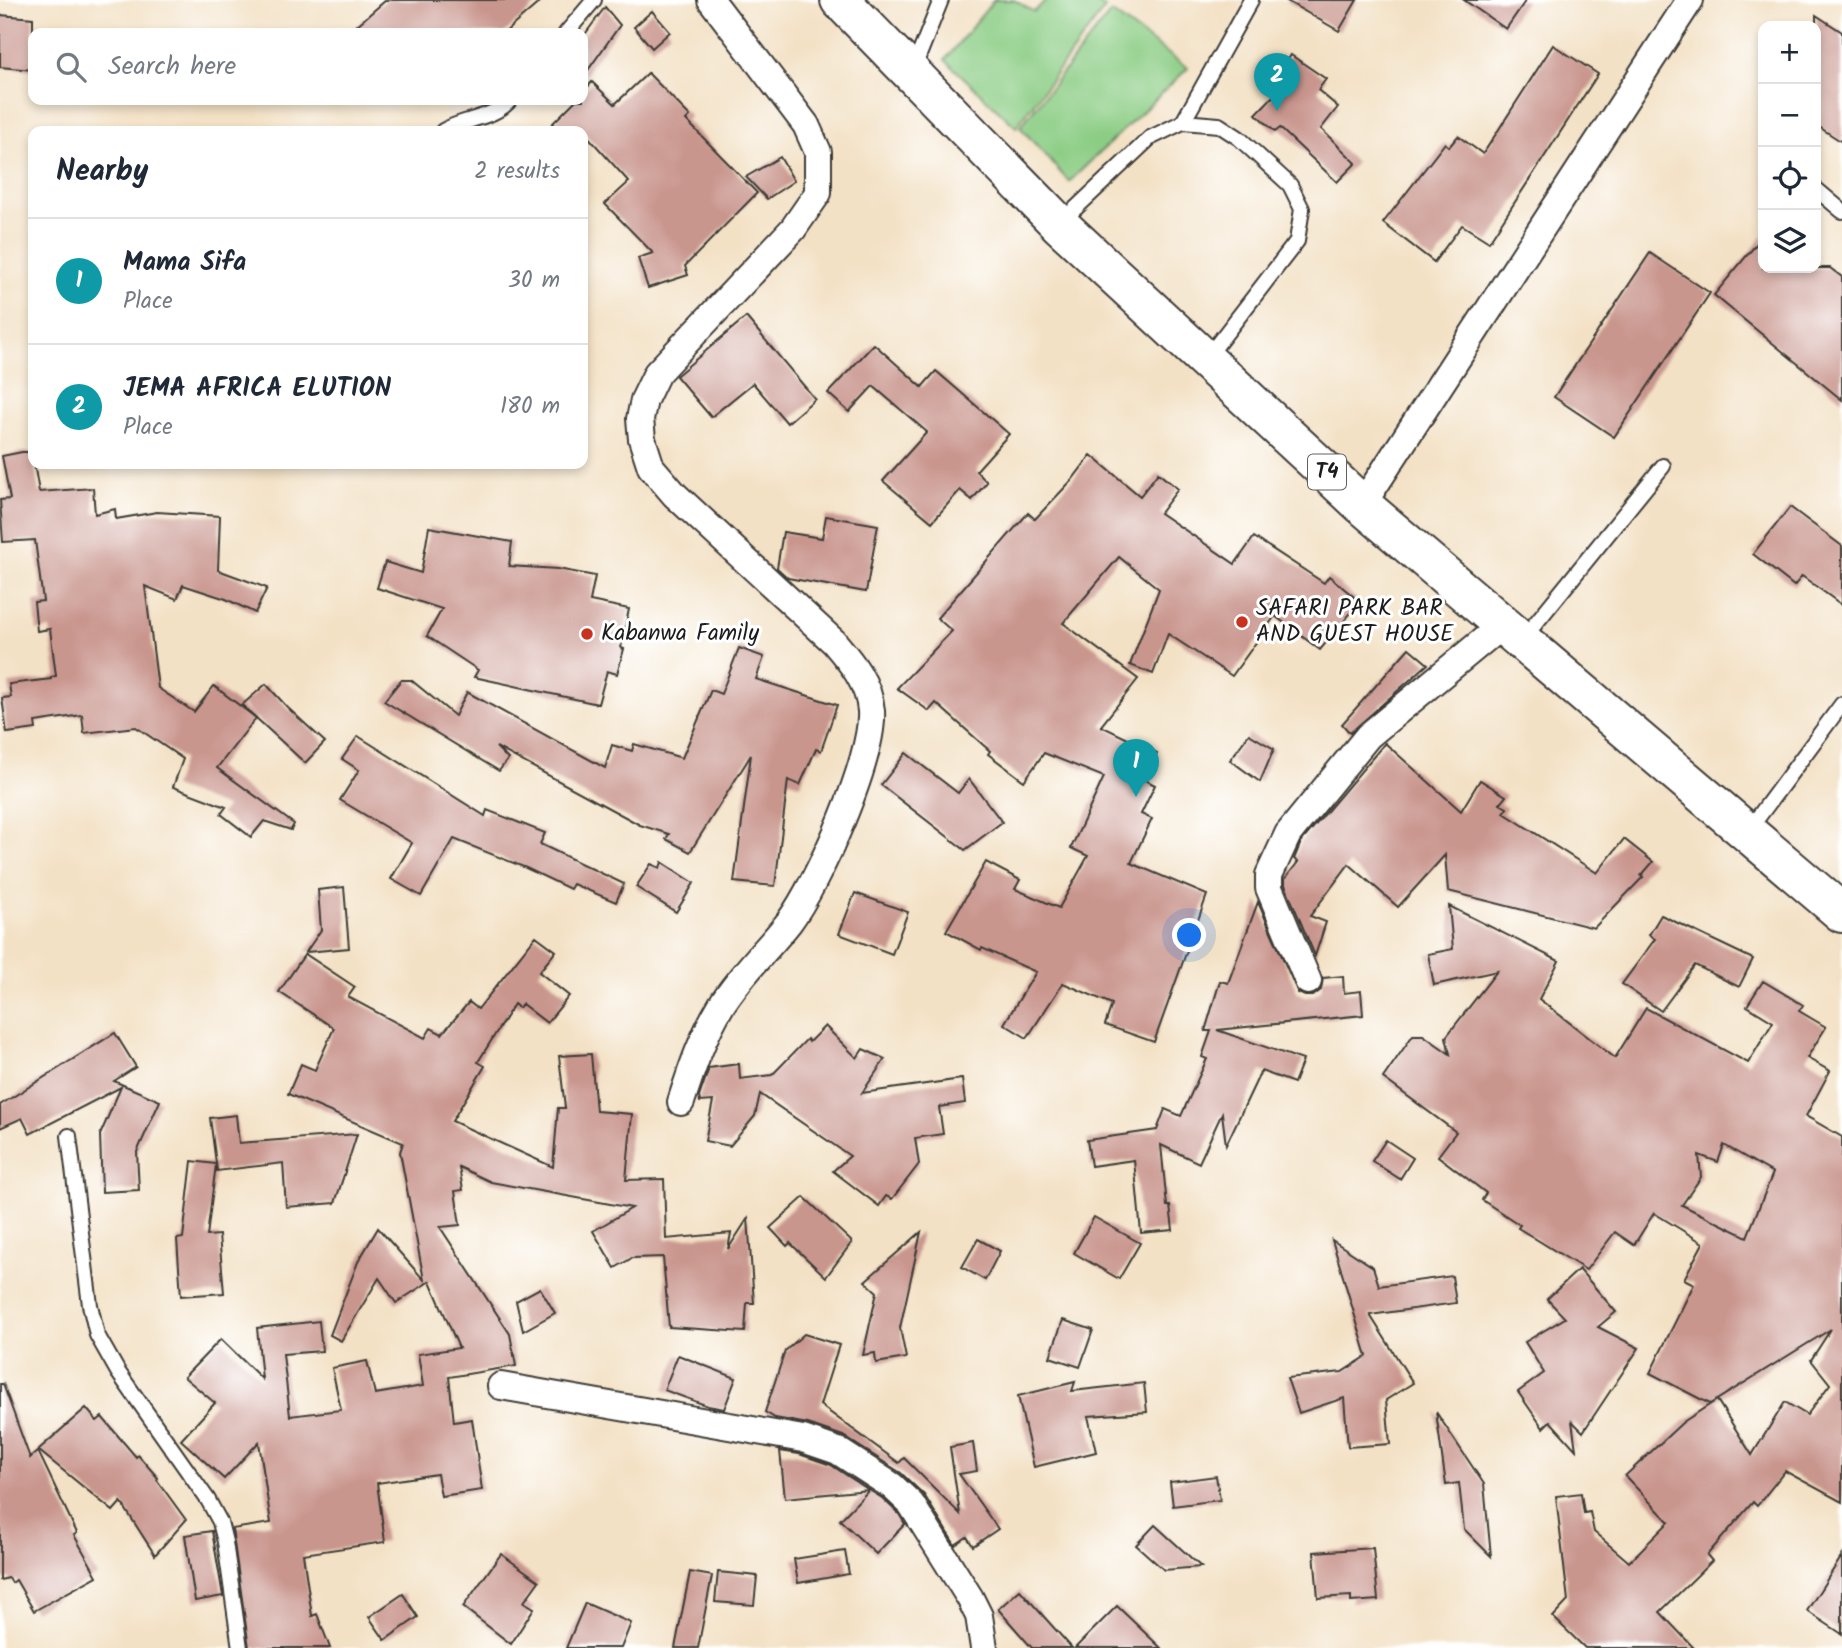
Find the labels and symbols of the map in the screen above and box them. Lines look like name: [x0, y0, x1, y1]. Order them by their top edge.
pin: 2: [1254, 53, 1300, 111]
road number: T4: [1308, 454, 1346, 490]
place label: SAFARI PARK BAR AND GUEST HOUSE: [1256, 591, 1454, 653]
marker: SAFARI PARK BAR AND GUEST HOUSE: [1234, 614, 1250, 630]
place label: Kabanwa Family: [601, 616, 759, 652]
marker: Kabanwa Family: [579, 626, 595, 642]
pin: 1: [1113, 739, 1159, 797]
your location: [1172, 918, 1206, 952]

